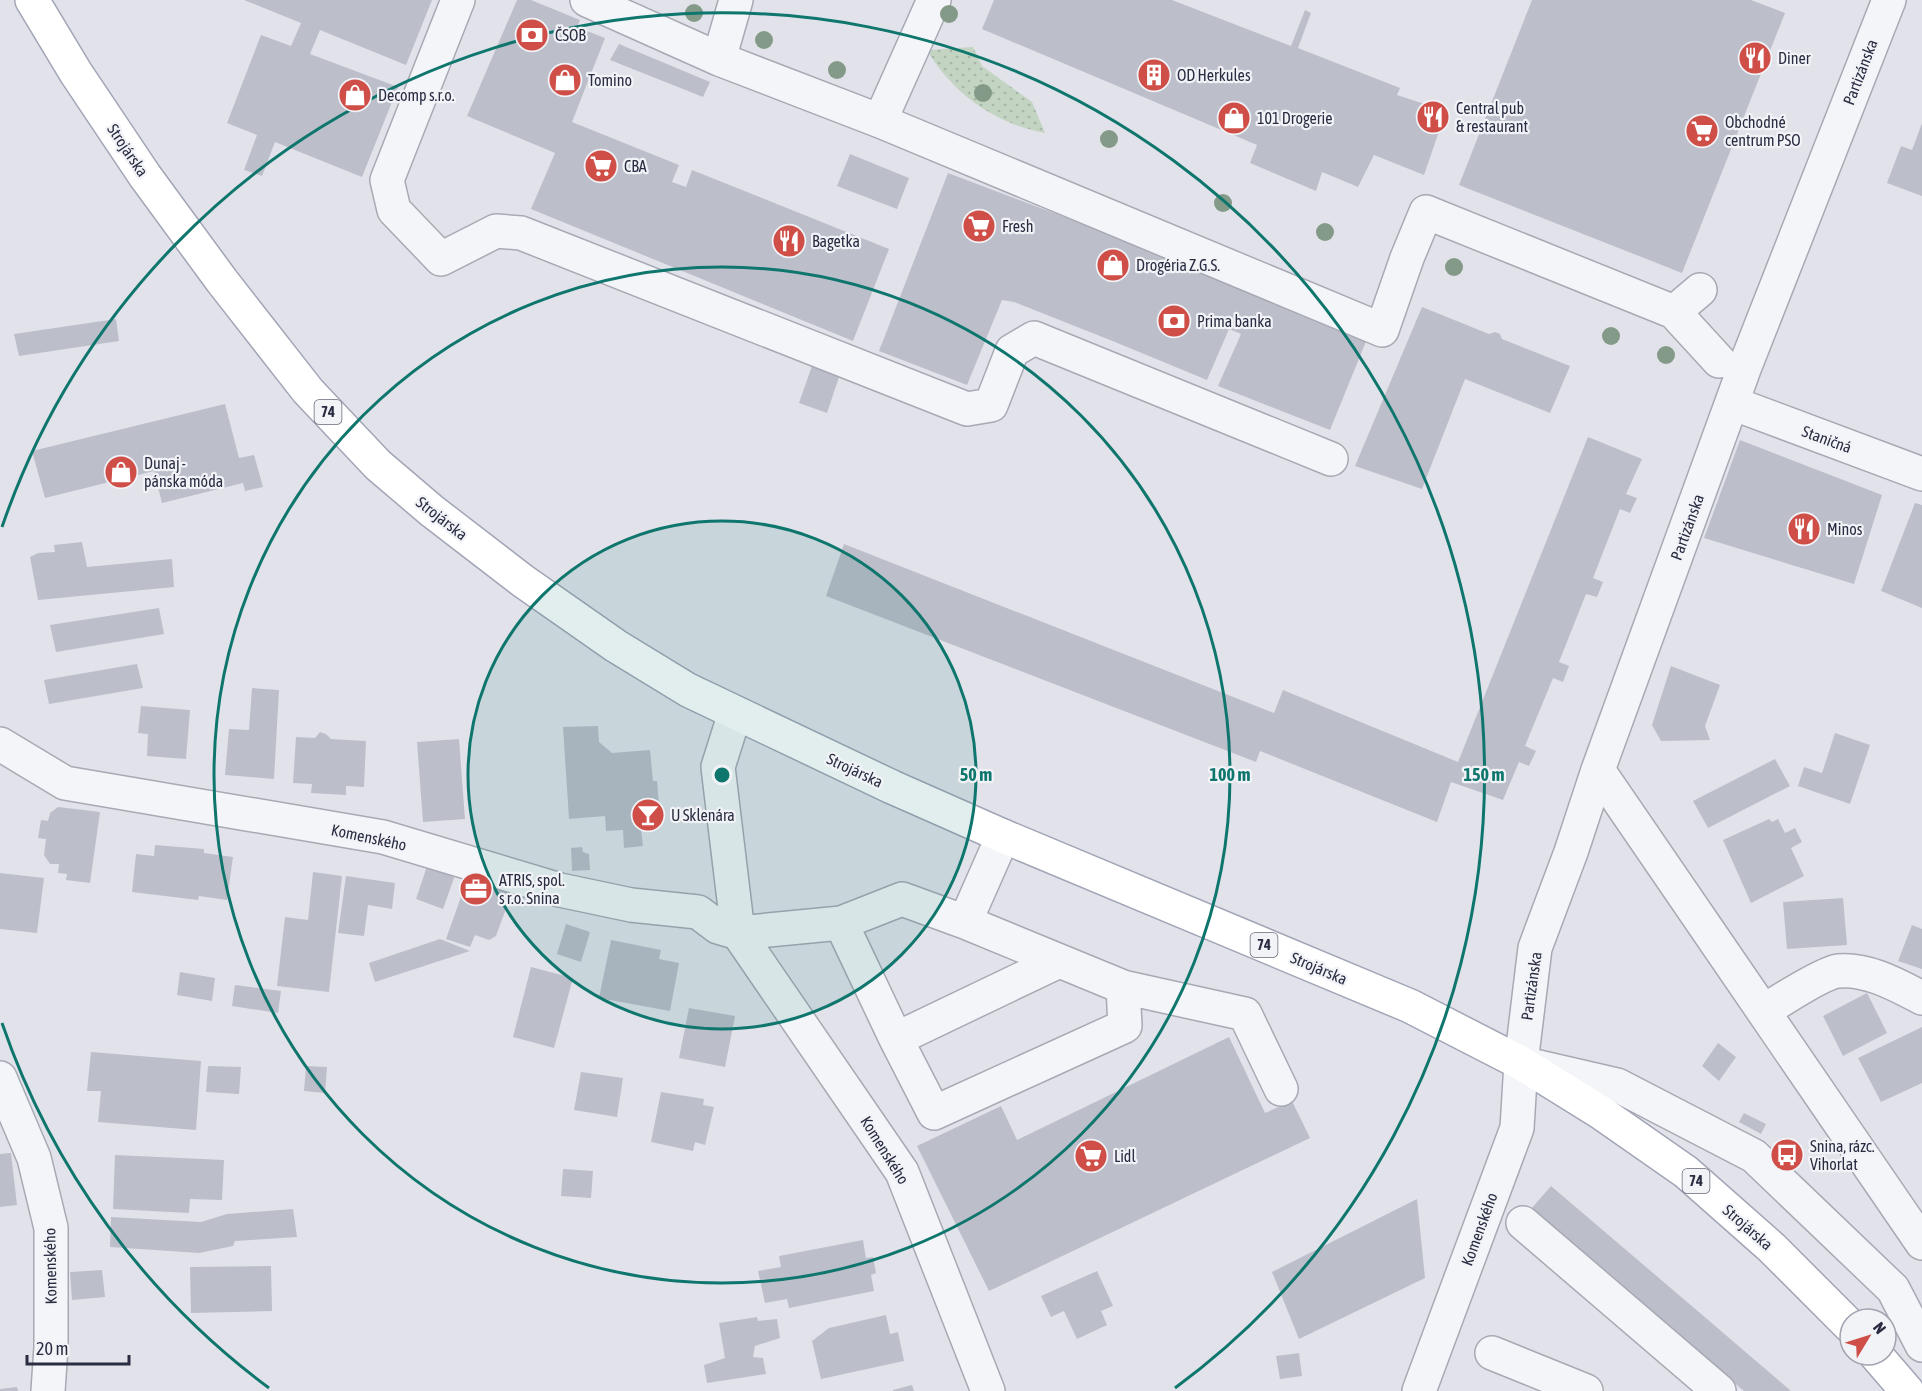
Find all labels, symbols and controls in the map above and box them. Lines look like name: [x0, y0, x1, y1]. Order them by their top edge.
bank icon: ČSOB: [514, 17, 550, 53]
place label: ČSOB: [555, 26, 586, 44]
street label: Partizánska: [1839, 37, 1881, 107]
restaurant icon: Diner: [1737, 40, 1773, 76]
place label: Diner: [1778, 49, 1811, 67]
building icon: OD Herkules: [1136, 57, 1172, 93]
shop icon: Tomino: [547, 62, 583, 98]
place label: OD Herkules: [1177, 66, 1251, 84]
place label: Tomino: [588, 71, 632, 89]
shop icon: Decomp s.r.o.: [337, 77, 373, 113]
place label: Decomp s.r.o.: [378, 86, 455, 105]
restaurant icon: Central pub & restaurant: [1415, 99, 1451, 135]
place label: Central pub & restaurant: [1456, 99, 1529, 135]
shop icon: 101 Drogerie: [1216, 100, 1252, 136]
place label: 101 Drogerie: [1257, 109, 1332, 128]
supermarket icon: Obchodné centrum PSO: [1684, 113, 1720, 149]
place label: Obchodné centrum PSO: [1725, 113, 1801, 149]
street label: Strojárska: [103, 120, 152, 180]
supermarket icon: CBA: [583, 148, 619, 184]
place label: CBA: [624, 157, 647, 175]
supermarket icon: Fresh: [961, 208, 997, 244]
place label: Fresh: [1002, 217, 1034, 235]
restaurant icon: Bagetka: [771, 223, 807, 259]
place label: Bagetka: [812, 232, 860, 251]
shop icon: Drogéria Z.G.S.: [1095, 247, 1131, 283]
place label: Drogéria Z.G.S.: [1136, 256, 1220, 275]
bank icon: Prima banka: [1156, 303, 1192, 339]
place label: Prima banka: [1197, 312, 1272, 330]
road number: 74: [314, 400, 342, 424]
street label: Staničná: [1800, 422, 1854, 456]
shop icon: Dunaj - pánska móda: [103, 454, 139, 490]
place label: Dunaj - pánska móda: [144, 454, 223, 491]
street label: Partizánska: [1667, 492, 1707, 562]
street label: Strojárska: [412, 493, 471, 544]
restaurant icon: Minos: [1786, 511, 1822, 547]
place label: Minos: [1827, 520, 1863, 538]
street label: Strojárska: [824, 749, 886, 792]
text: 50 m: [960, 764, 992, 785]
text: 100 m: [1210, 764, 1250, 785]
text: 150 m: [1464, 764, 1504, 785]
centre of rings: [712, 765, 732, 785]
bar icon: U Sklenára: [630, 797, 666, 833]
place label: U Sklenára: [671, 806, 735, 824]
street label: Komenského: [330, 820, 408, 854]
office icon: ATRIS, spol. s r.o. Snina: [458, 871, 494, 907]
place label: ATRIS, spol. s r.o. Snina: [499, 871, 565, 907]
road number: 74: [1250, 933, 1278, 957]
street label: Strojárska: [1288, 948, 1350, 989]
street label: Partizánska: [1517, 951, 1545, 1021]
street label: Komenského: [857, 1113, 913, 1187]
bus stop icon: Snina, rázc. Vihorlat: [1769, 1137, 1805, 1173]
place label: Snina, rázc. Vihorlat: [1810, 1137, 1875, 1173]
supermarket icon: Lidl: [1073, 1138, 1109, 1174]
place label: Lidl: [1114, 1147, 1136, 1165]
road number: 74: [1682, 1169, 1710, 1193]
street label: Komenského: [1457, 1190, 1501, 1268]
street label: Strojárska: [1719, 1201, 1776, 1254]
street label: Komenského: [40, 1228, 60, 1304]
north arrow: [1838, 1307, 1898, 1367]
text: N: [1870, 1318, 1890, 1337]
scale bar: [27, 1328, 129, 1366]
text: 20 m: [36, 1338, 68, 1359]

